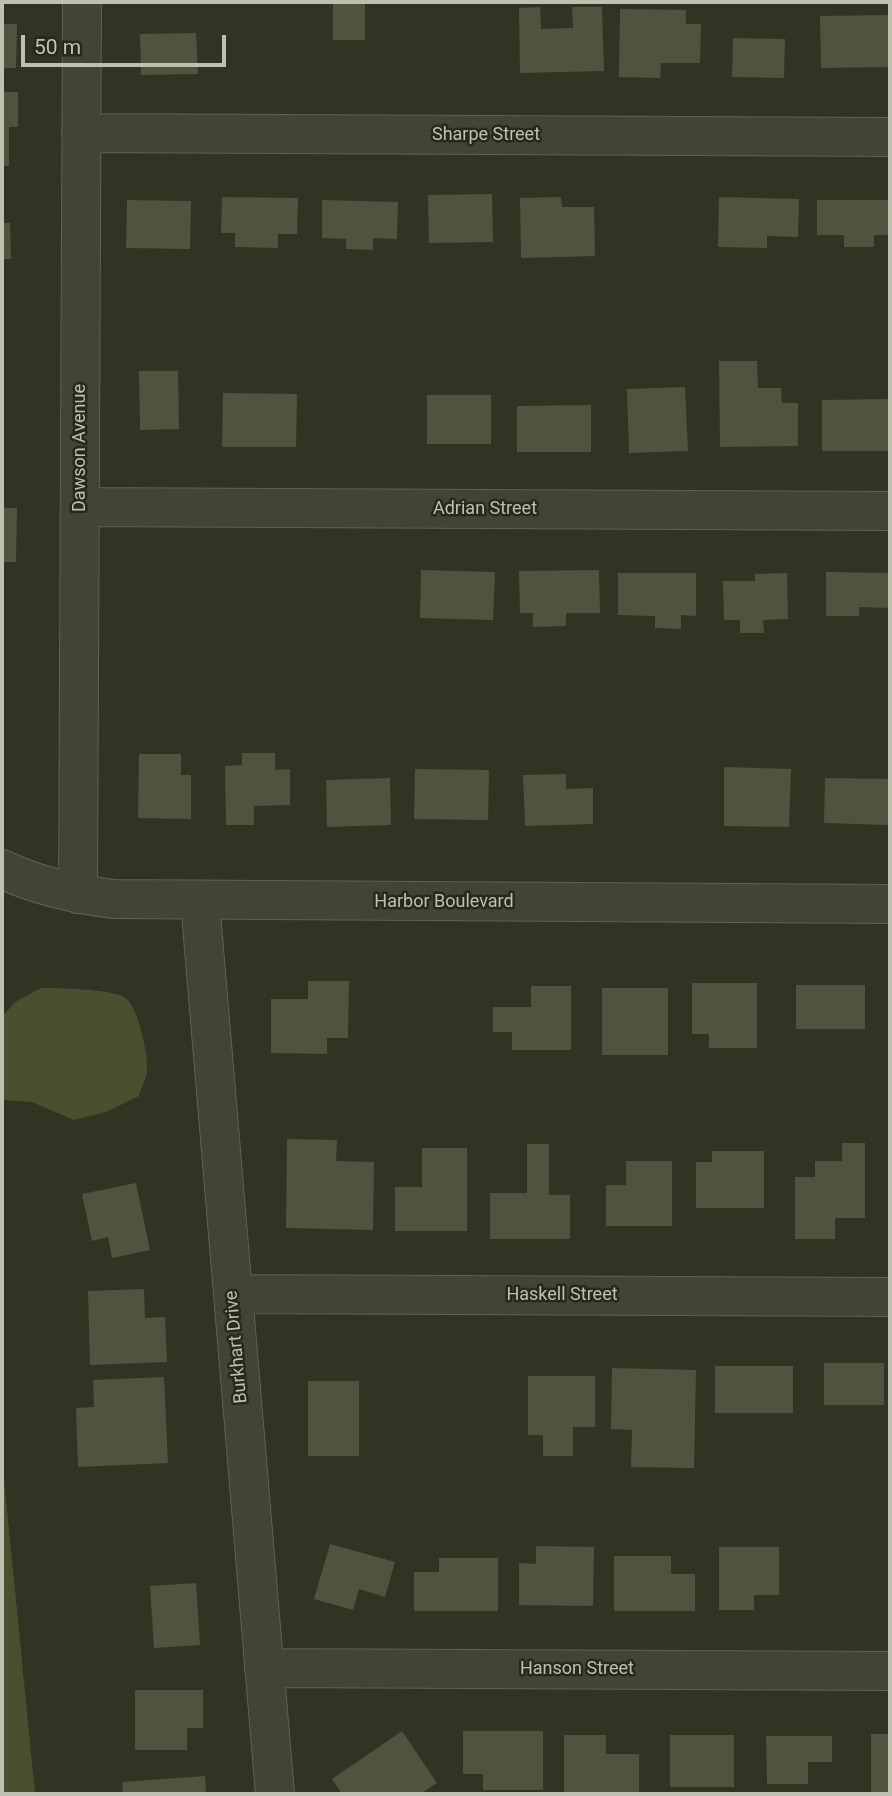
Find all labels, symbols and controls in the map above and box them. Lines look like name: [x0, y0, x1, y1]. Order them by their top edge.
scale bar: [24, 21, 229, 65]
text: 50 m: [34, 35, 81, 59]
street label: Sharpe Street: [432, 124, 540, 146]
street label: Dawson Avenue: [69, 384, 91, 512]
street label: Adrian Street: [433, 498, 537, 520]
street label: Harbor Boulevard: [374, 891, 514, 913]
street label: Haskell Street: [506, 1284, 618, 1306]
street label: Burkhart Drive: [221, 1290, 253, 1404]
street label: Hanson Street: [520, 1658, 634, 1680]

